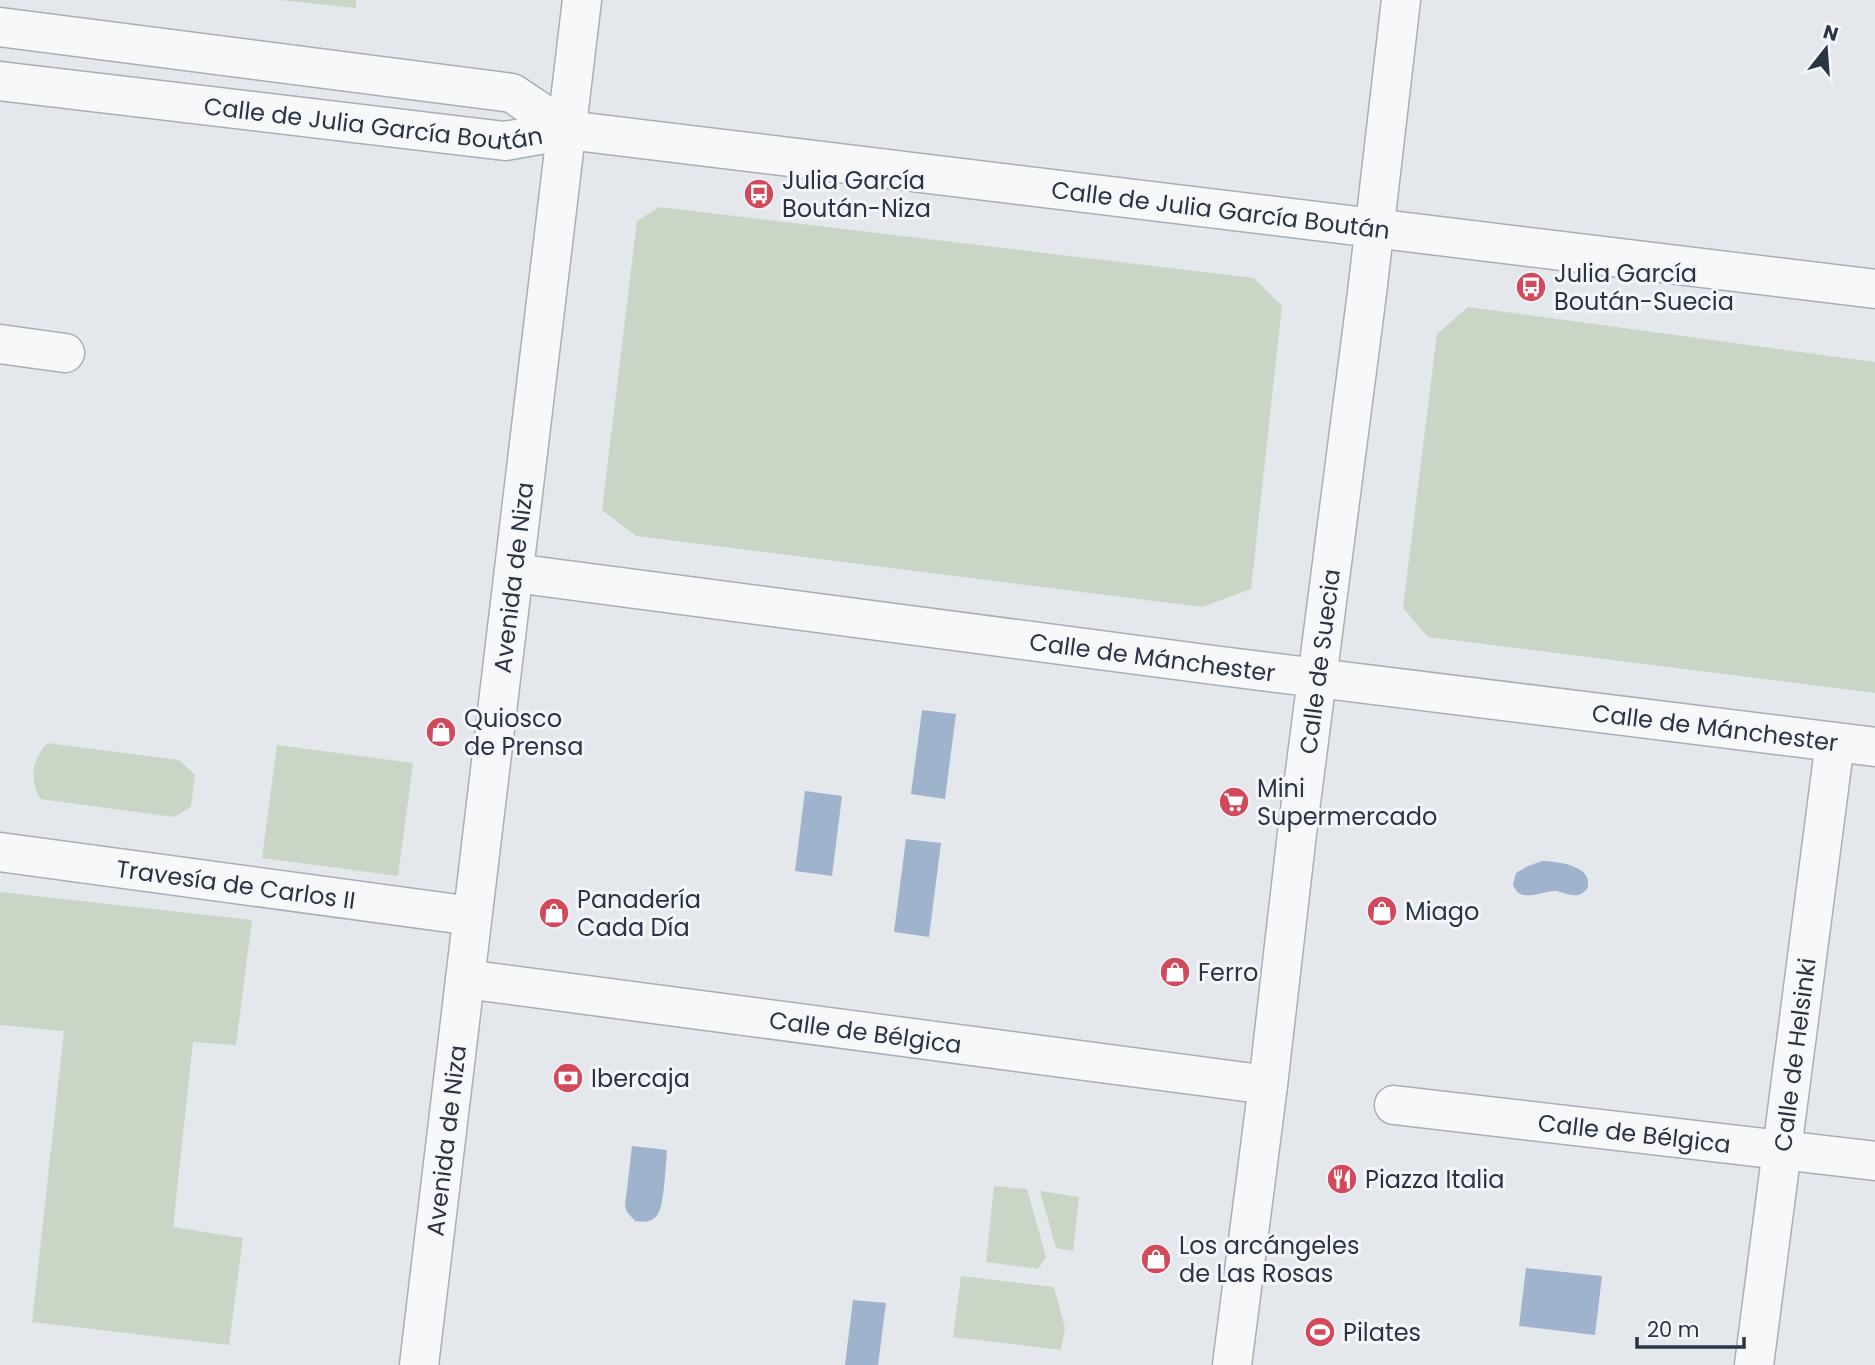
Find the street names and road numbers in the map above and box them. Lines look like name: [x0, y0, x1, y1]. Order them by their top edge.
street label: Calle de Julia García Boután: [202, 89, 545, 158]
street label: Calle de Julia García Boután: [1049, 173, 1392, 246]
street label: Avenida de Niza: [485, 480, 541, 675]
street label: Calle de Suecia: [1291, 567, 1348, 756]
street label: Calle de Mánchester: [1028, 624, 1277, 689]
street label: Calle de Mánchester: [1590, 696, 1840, 759]
street label: Travesía de Carlos II: [114, 851, 357, 917]
street label: Calle de Helsinki: [1765, 956, 1823, 1153]
street label: Calle de Bélgica: [767, 1003, 964, 1061]
street label: Avenida de Niza: [418, 1043, 474, 1238]
street label: Calle de Bélgica: [1536, 1105, 1733, 1161]

